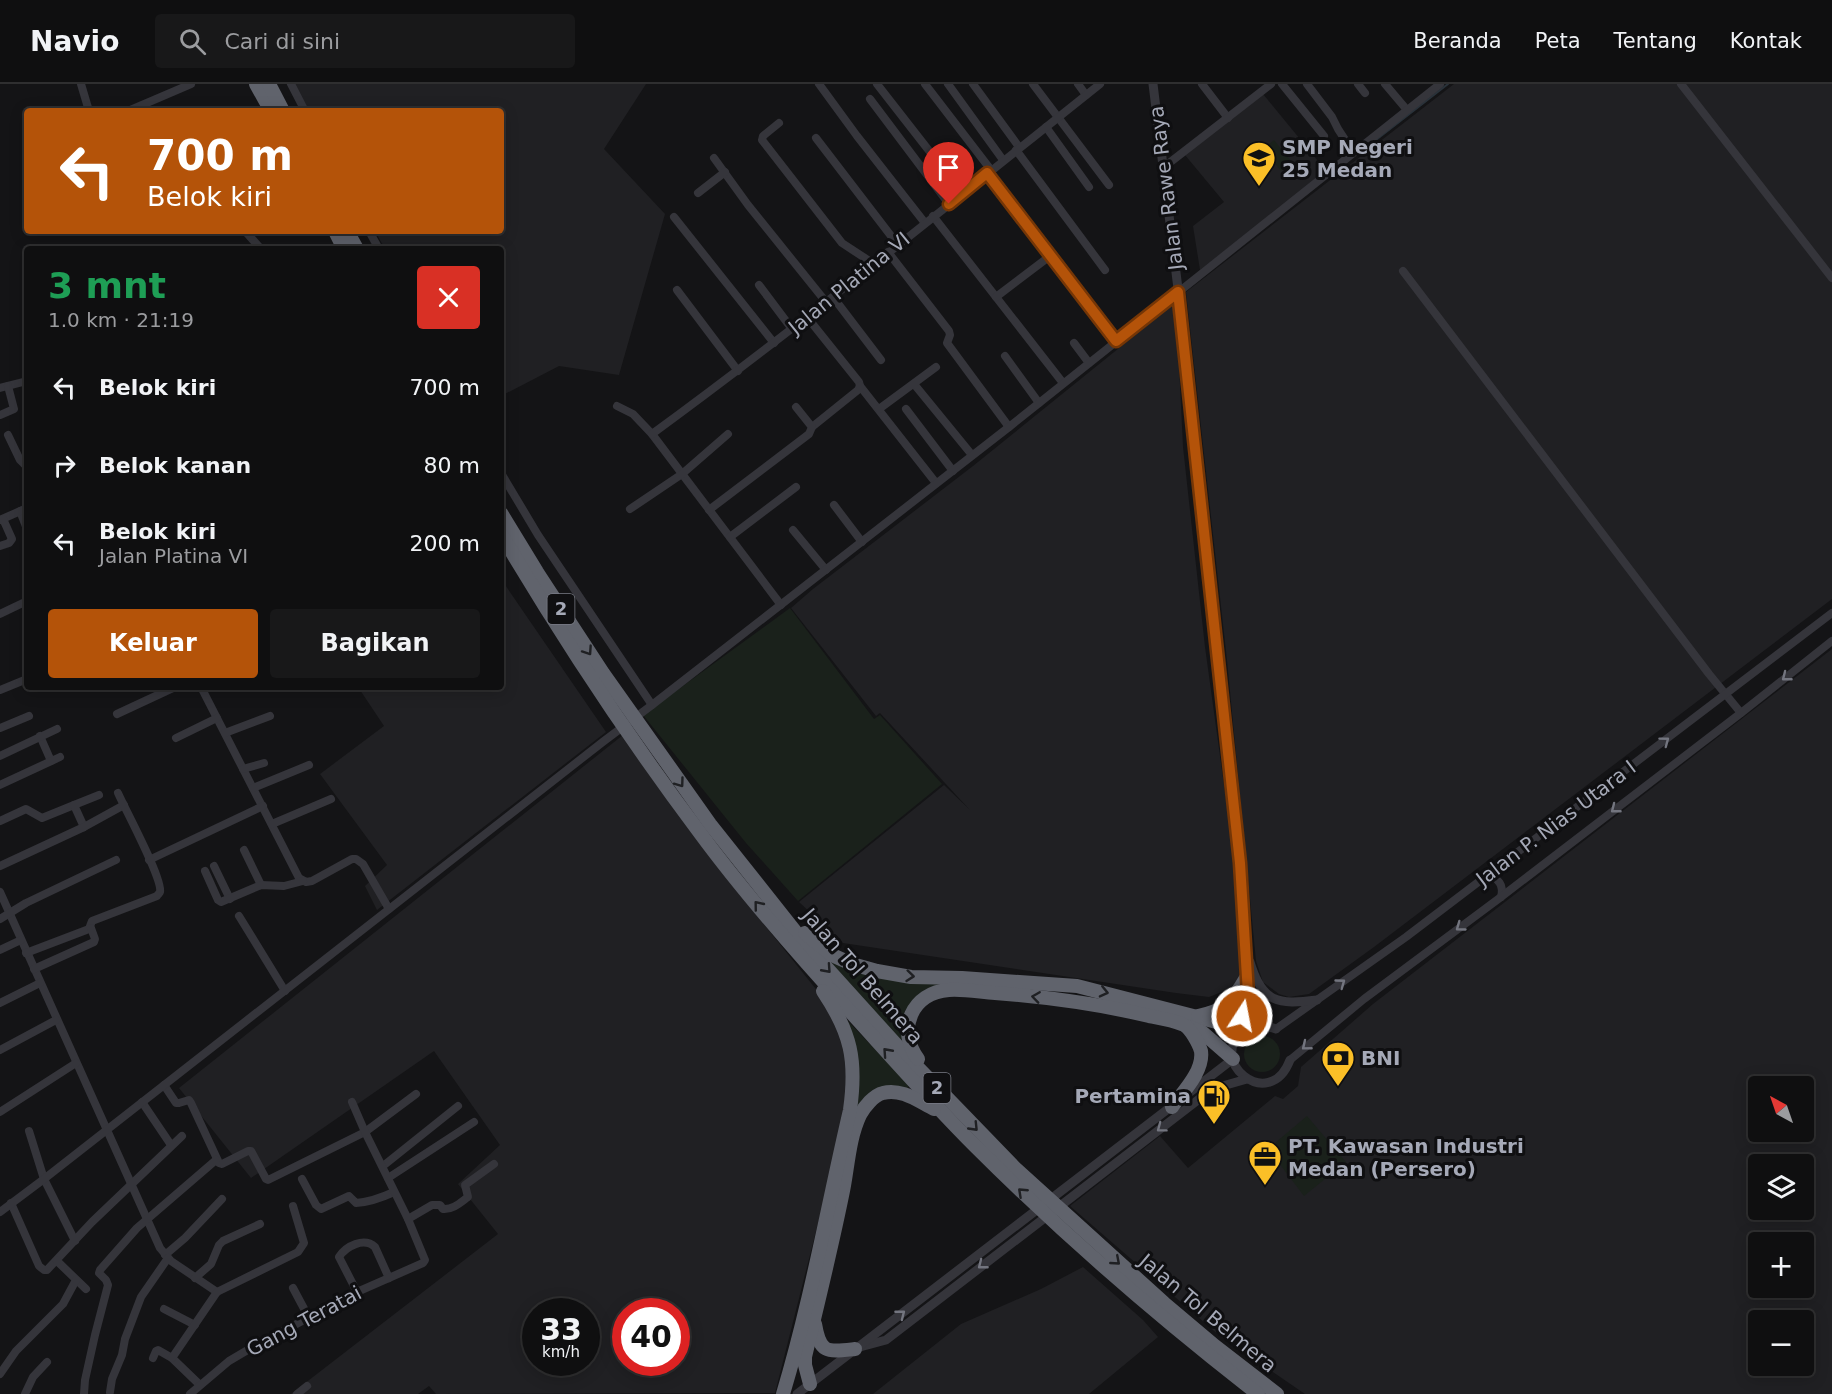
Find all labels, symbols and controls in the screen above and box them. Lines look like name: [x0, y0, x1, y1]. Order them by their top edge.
search box: [155, 14, 575, 68]
text: Navio: [30, 25, 119, 58]
icon: search: [176, 25, 209, 58]
text: Cari di sini: [224, 29, 340, 54]
text: Beranda: [1413, 29, 1502, 53]
text: Peta: [1535, 29, 1581, 53]
text: Tentang: [1614, 29, 1697, 53]
text: Kontak: [1730, 29, 1802, 53]
street label: Jalan Rawe Raya: [1144, 104, 1188, 274]
text: 700 m: [147, 131, 293, 180]
icon: left: [48, 132, 126, 210]
place label: SMP Negeri 25 Medan: [1282, 135, 1413, 182]
school or university icon: SMP Negeri 25 Medan: [1241, 140, 1277, 187]
pin: [923, 142, 974, 204]
icon: arrive: [932, 151, 965, 184]
text: Belok kiri: [147, 181, 272, 212]
street label: Jalan Platina VI: [782, 227, 915, 341]
text: 3 mnt: [48, 265, 166, 306]
button: close: [417, 266, 480, 329]
text: 1.0 km · 21:19: [48, 308, 194, 332]
icon: left: [48, 371, 81, 404]
text: Belok kiri: [99, 375, 216, 400]
text: 700 m: [410, 375, 480, 400]
icon: right: [48, 449, 81, 482]
text: Belok kanan: [99, 453, 251, 478]
text: 80 m: [424, 453, 480, 478]
text: Belok kiri: [99, 519, 216, 544]
icon: left: [48, 527, 81, 560]
text: 200 m: [410, 531, 480, 556]
text: Jalan Platina VI: [99, 544, 248, 568]
road number: 2: [548, 594, 574, 624]
button: Keluar: [48, 609, 258, 678]
button: Bagikan: [270, 609, 480, 678]
one-way arrow: [581, 644, 592, 655]
one-way arrow: [1782, 670, 1793, 681]
one-way arrow: [1659, 737, 1670, 748]
street label: Jalan P. Nias Utara I: [1470, 755, 1641, 892]
one-way arrow: [673, 776, 684, 787]
one-way arrow: [1611, 802, 1622, 813]
one-way arrow: [754, 901, 765, 912]
street label: Jalan Tol Belmera: [796, 902, 928, 1049]
one-way arrow: [1456, 920, 1467, 931]
one-way arrow: [820, 962, 831, 972]
one-way arrow: [905, 969, 915, 982]
one-way arrow: [1334, 979, 1345, 990]
position arrow: [1210, 984, 1274, 1048]
one-way arrow: [1099, 985, 1109, 998]
one-way arrow: [1031, 992, 1040, 1004]
one-way arrow: [1301, 1039, 1312, 1050]
bank icon: BNI: [1320, 1040, 1356, 1087]
place label: BNI: [1361, 1046, 1400, 1070]
one-way arrow: [883, 1048, 894, 1058]
road number: 2: [924, 1073, 950, 1103]
north arrow: [1748, 1076, 1814, 1142]
map controls: [1748, 1076, 1814, 1376]
fuel station icon: Pertamina: [1196, 1078, 1232, 1125]
place label: Pertamina: [1074, 1084, 1191, 1108]
one-way arrow: [967, 1119, 978, 1130]
one-way arrow: [1156, 1121, 1167, 1132]
place label: PT. Kawasan Industri Medan (Persero): [1288, 1134, 1524, 1181]
office icon: PT. Kawasan Industri Medan (Persero): [1247, 1139, 1283, 1186]
button: layers: [1748, 1154, 1814, 1220]
one-way arrow: [1018, 1188, 1029, 1199]
button: +: [1748, 1232, 1814, 1298]
street label: Jalan Tol Belmera: [1133, 1247, 1282, 1377]
one-way arrow: [1109, 1254, 1120, 1265]
one-way arrow: [978, 1258, 989, 1269]
street label: Gang Teratai: [242, 1281, 366, 1361]
speed limit sign: 40: [612, 1298, 690, 1376]
one-way arrow: [895, 1310, 906, 1321]
button: −: [1748, 1310, 1814, 1376]
text: 33: [540, 1312, 582, 1347]
text: km/h: [542, 1343, 580, 1361]

